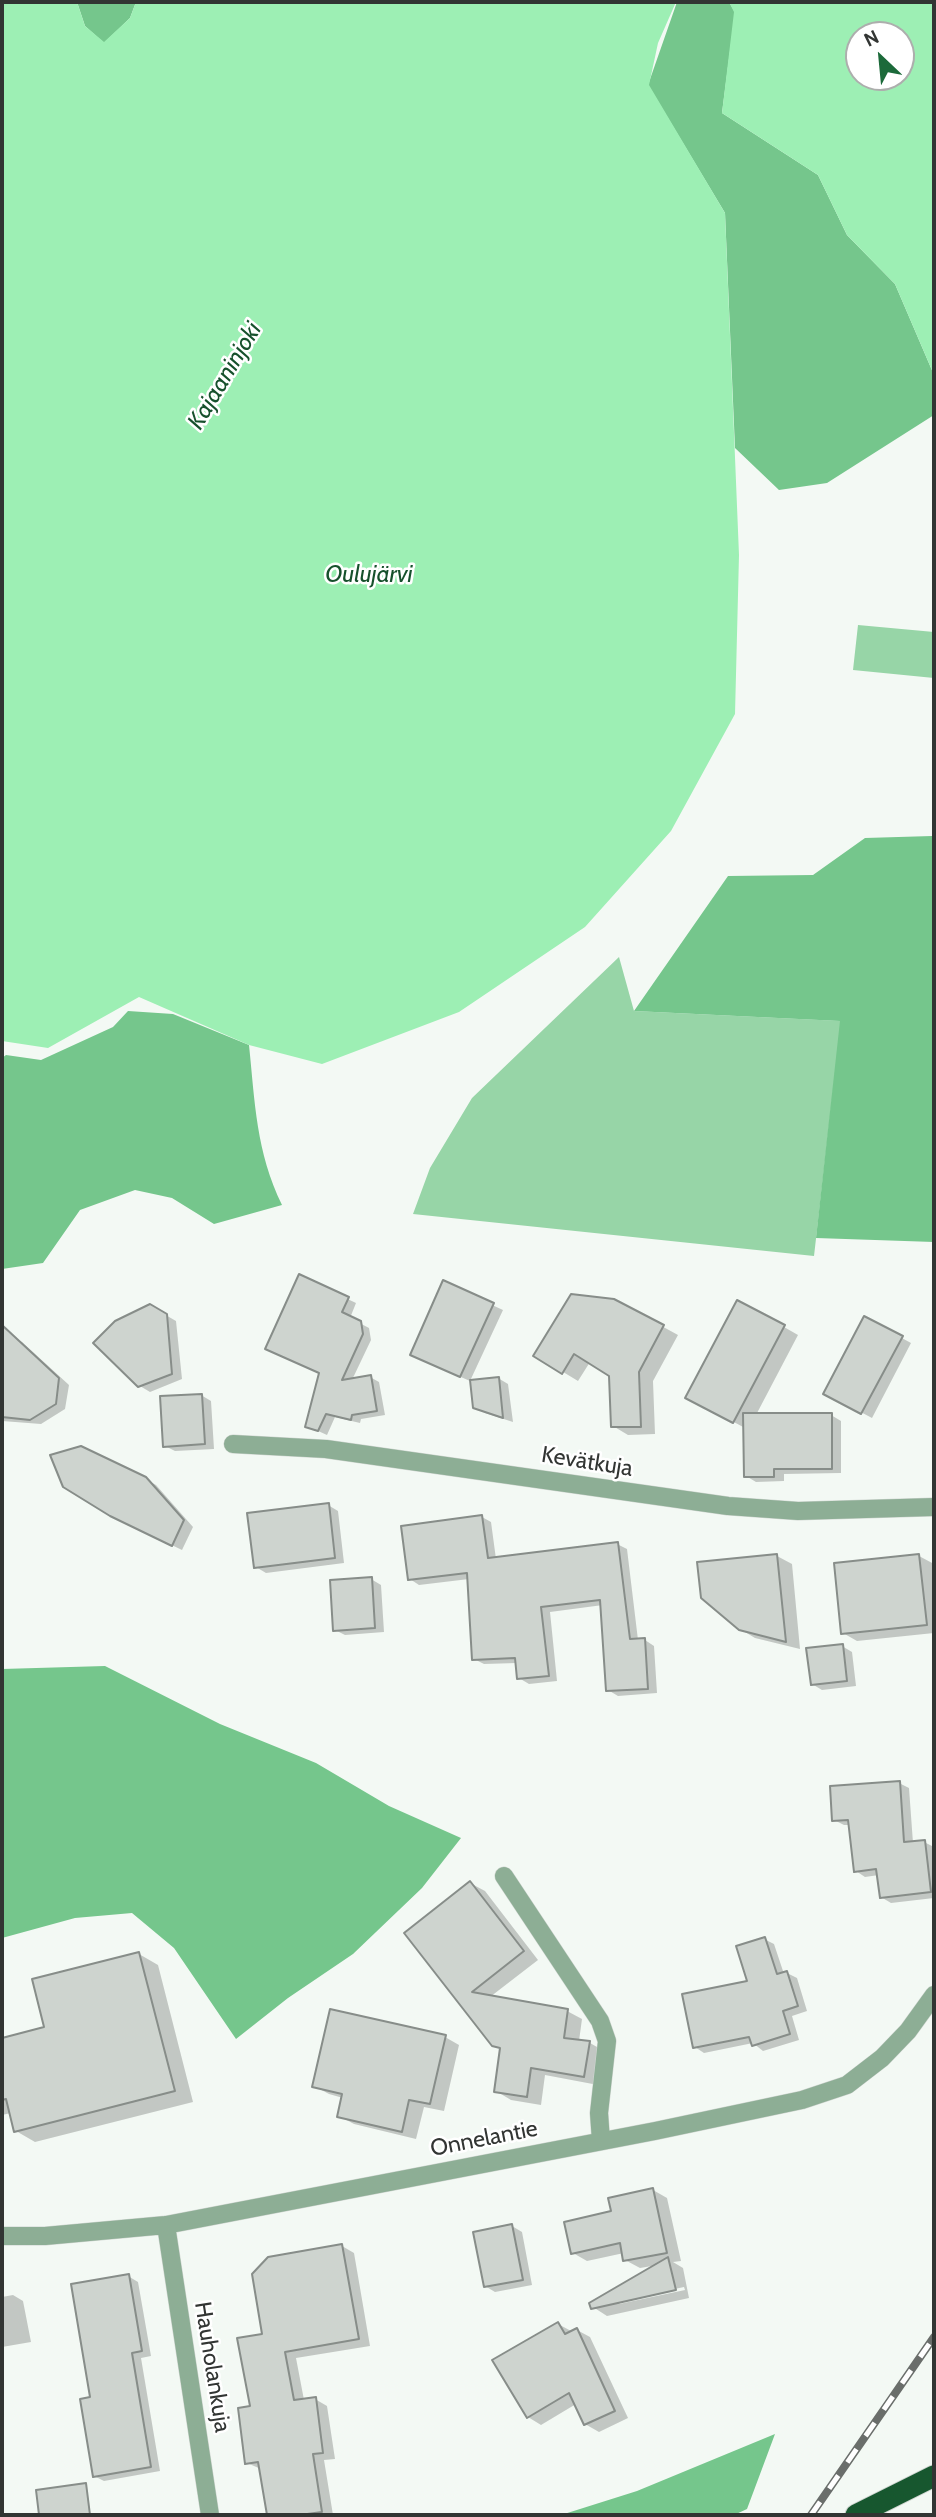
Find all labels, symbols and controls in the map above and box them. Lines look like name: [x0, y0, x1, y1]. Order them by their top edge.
north arrow: [845, 21, 915, 91]
text: N: [860, 25, 883, 52]
water label: Kajaaninjoki: [182, 317, 268, 435]
water label: Oulujärvi: [325, 561, 413, 589]
street label: Kevätkuja: [539, 1441, 635, 1483]
street label: Onnelantie: [428, 2115, 540, 2163]
street label: Hauholankuja: [188, 2300, 236, 2434]

